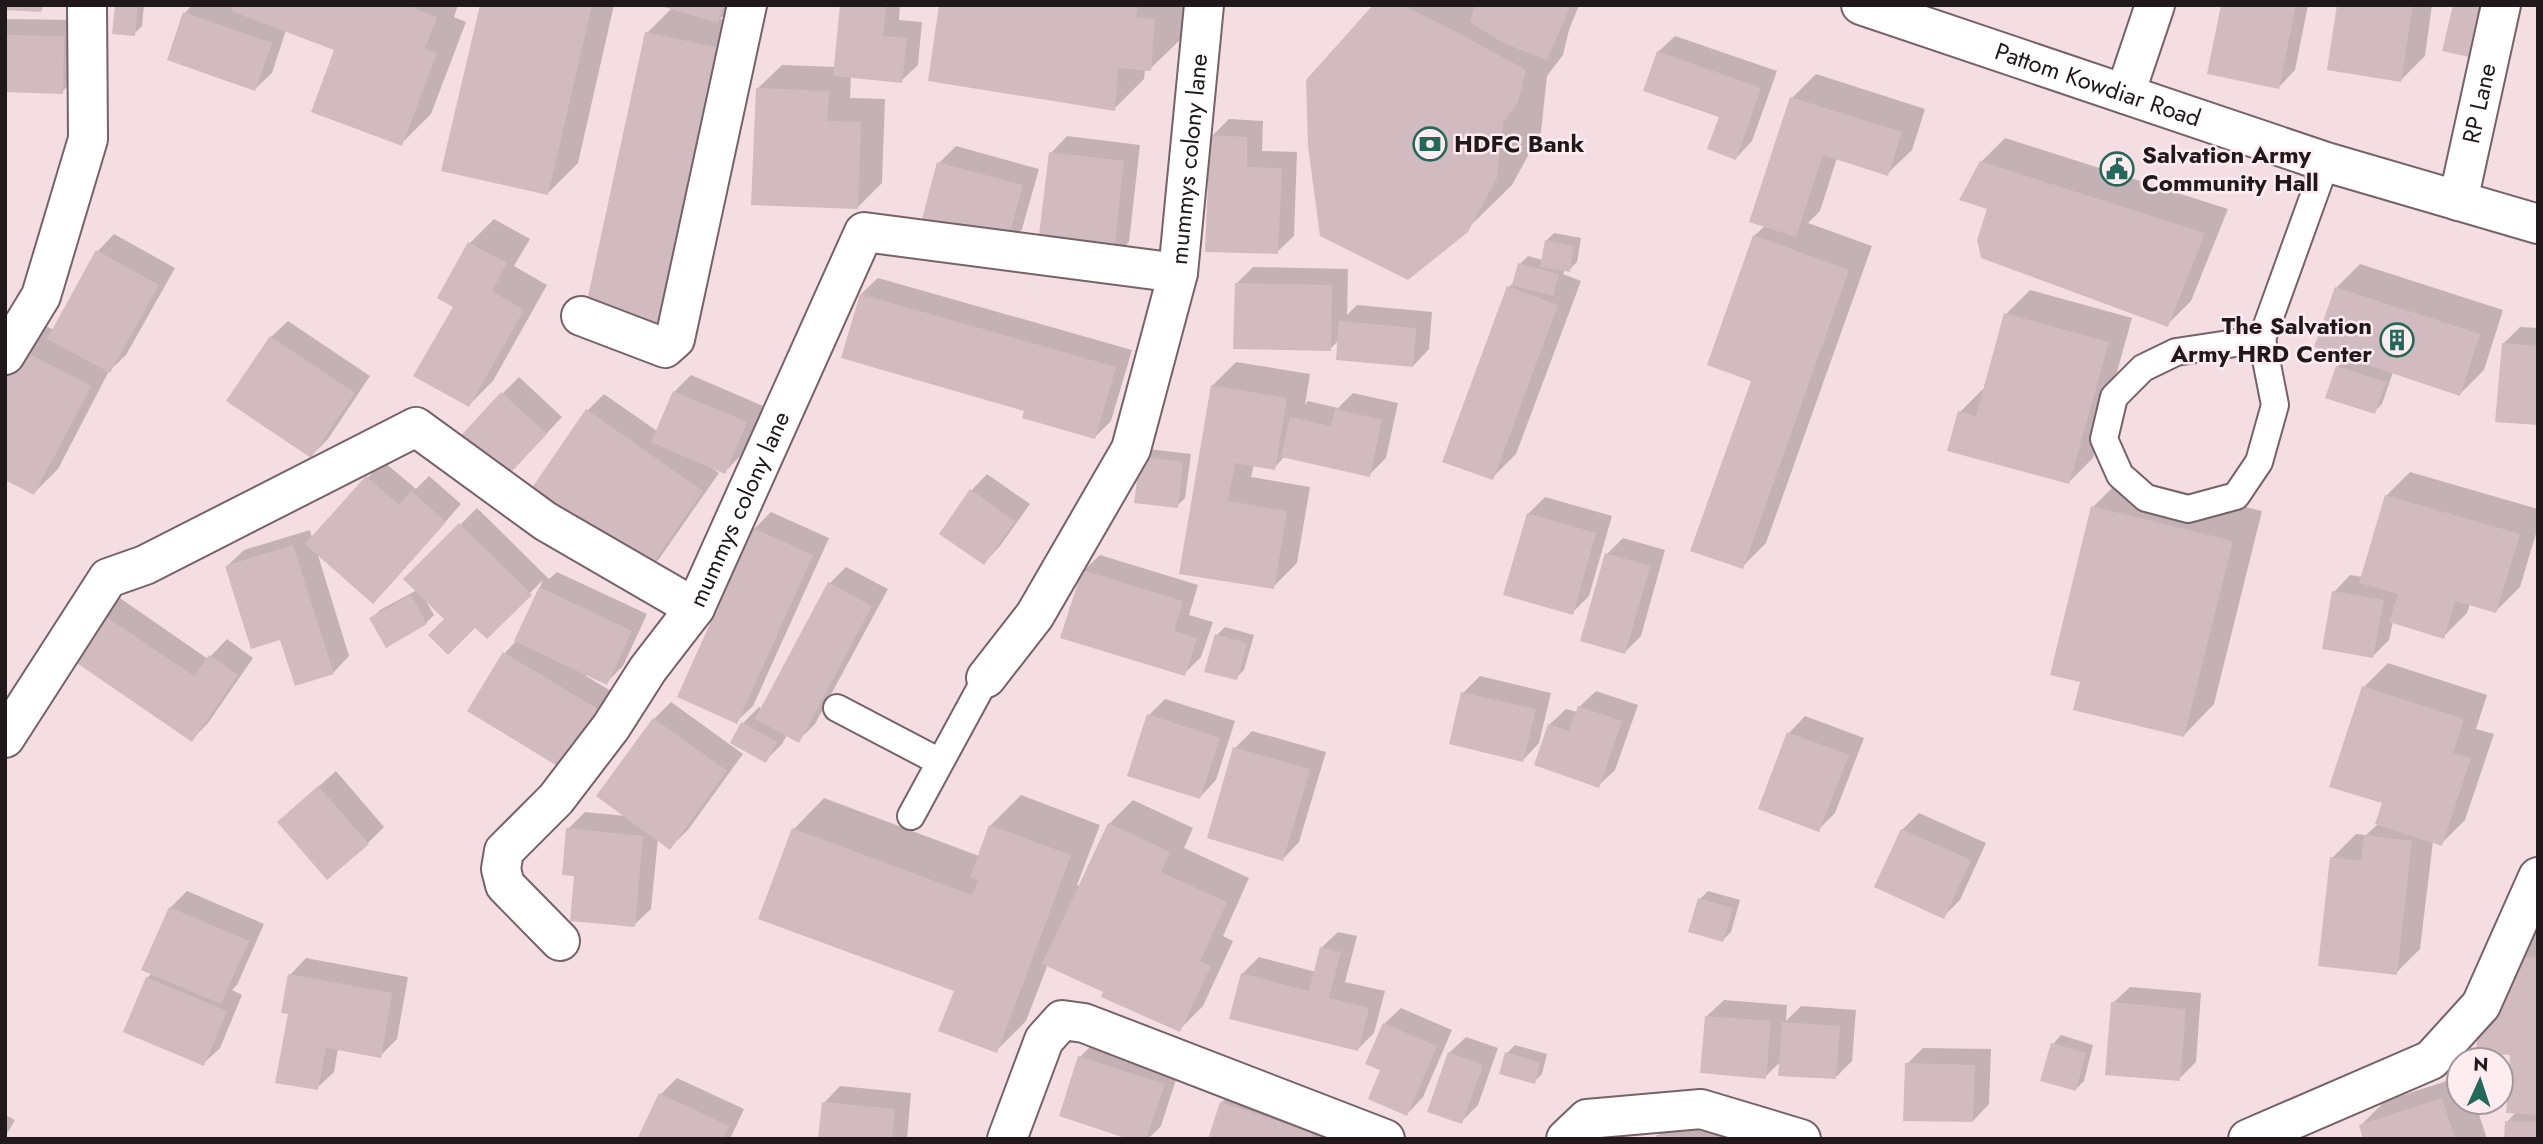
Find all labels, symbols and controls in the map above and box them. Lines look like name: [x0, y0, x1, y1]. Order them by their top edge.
street label: Pattom Kowdiar Road: [1990, 33, 2206, 136]
street label: mummys colony lane: [1161, 52, 1216, 266]
street label: RP Lane: [2453, 60, 2505, 147]
bank icon: HDFC Bank: [1411, 125, 1449, 163]
place label: HDFC Bank: [1454, 126, 1584, 161]
place label: Salvation Army Community Hall: [2142, 137, 2319, 200]
public building icon: Salvation Army Community Hall: [2098, 150, 2136, 188]
place label: The Salvation Army HRD Center: [2169, 308, 2372, 371]
building icon: The Salvation Army HRD Center: [2378, 321, 2416, 359]
street label: mummys colony lane: [680, 405, 798, 613]
north arrow: [2445, 1046, 2515, 1116]
text: N: [2473, 1051, 2489, 1078]

